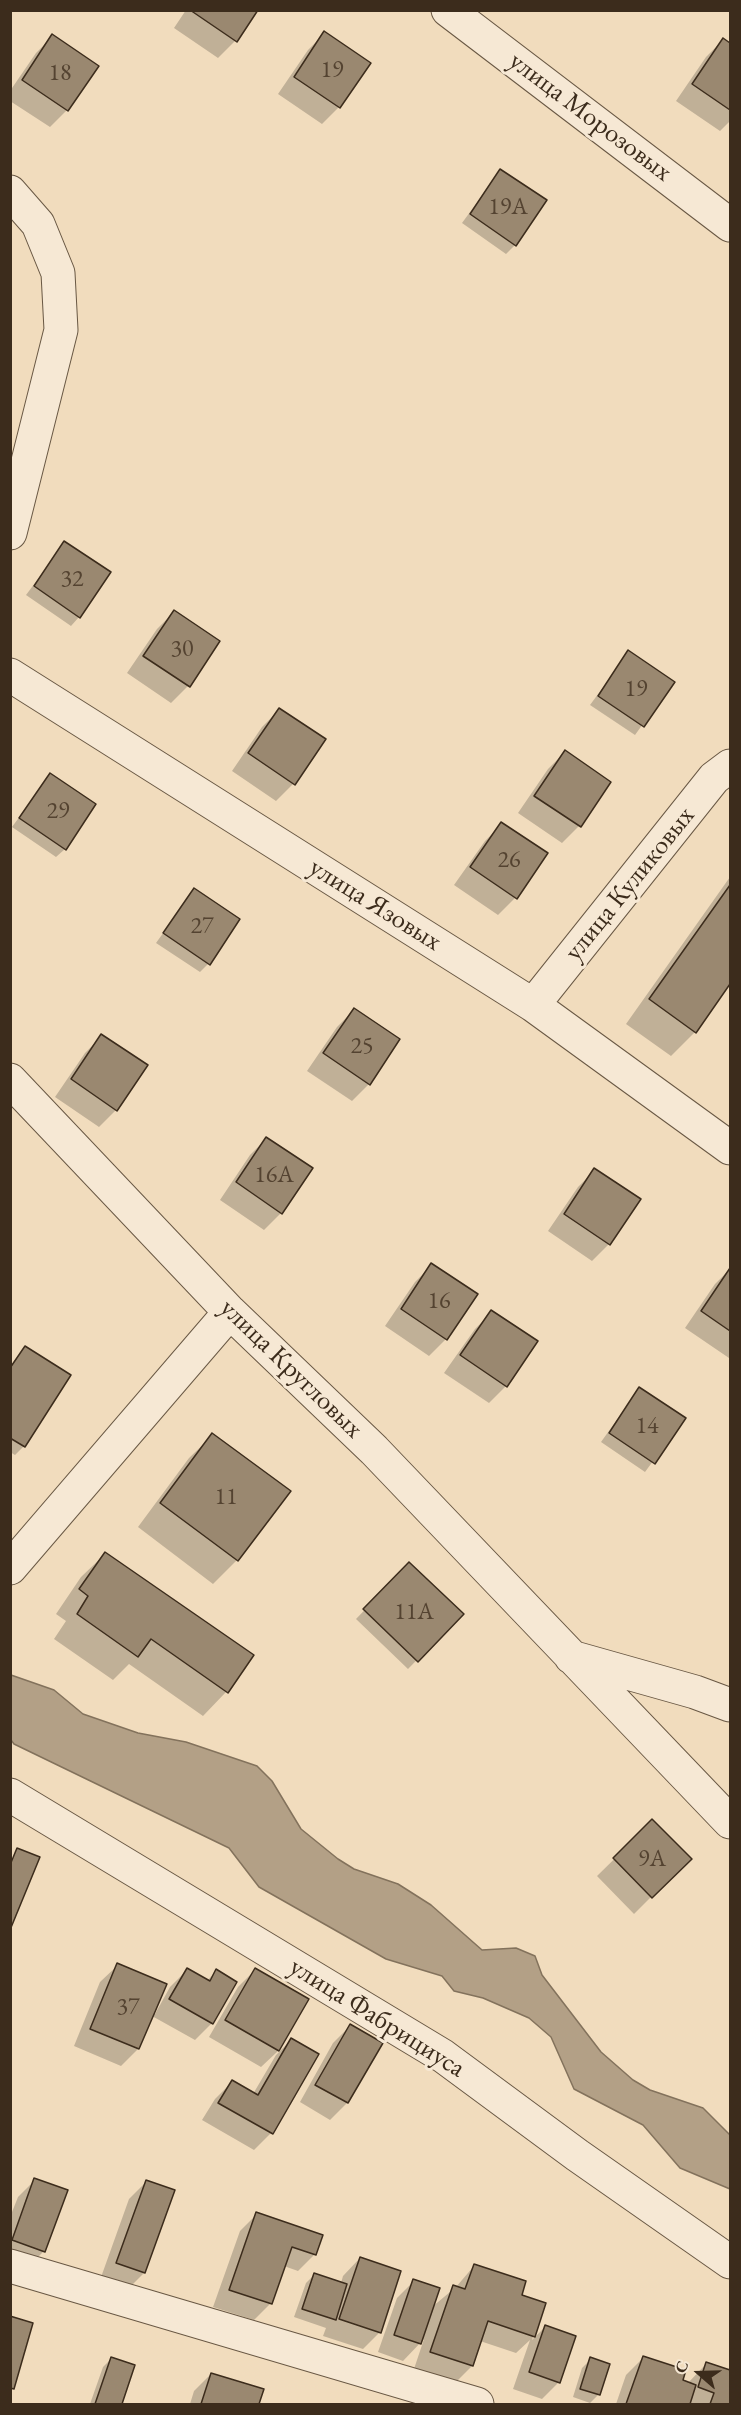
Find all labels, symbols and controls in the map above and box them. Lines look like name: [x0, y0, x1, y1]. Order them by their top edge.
street label: улица Морозовых: [502, 45, 678, 189]
house number: 19: [320, 56, 344, 84]
house number: 18: [48, 59, 72, 87]
house number: 19А: [488, 193, 528, 221]
house number: 32: [60, 565, 84, 593]
house number: 30: [170, 635, 194, 663]
house number: 19: [624, 675, 648, 703]
house number: 29: [46, 797, 70, 825]
street label: улица Куликовых: [558, 800, 702, 968]
house number: 26: [497, 846, 521, 874]
street label: улица Язовых: [303, 852, 447, 958]
house number: 27: [190, 912, 214, 940]
house number: 25: [350, 1032, 374, 1060]
house number: 16А: [254, 1161, 294, 1189]
house number: 16: [427, 1287, 451, 1315]
street label: улица Кругловых: [213, 1293, 369, 1445]
house number: 14: [635, 1412, 659, 1440]
house number: 11: [214, 1483, 238, 1511]
house number: 11А: [394, 1598, 434, 1626]
house number: 9А: [638, 1845, 666, 1873]
street label: улица Фабрициуса: [283, 1951, 471, 2085]
house number: 37: [116, 1993, 140, 2021]
north arrow: [669, 2343, 729, 2403]
text: С: [670, 2358, 693, 2376]

